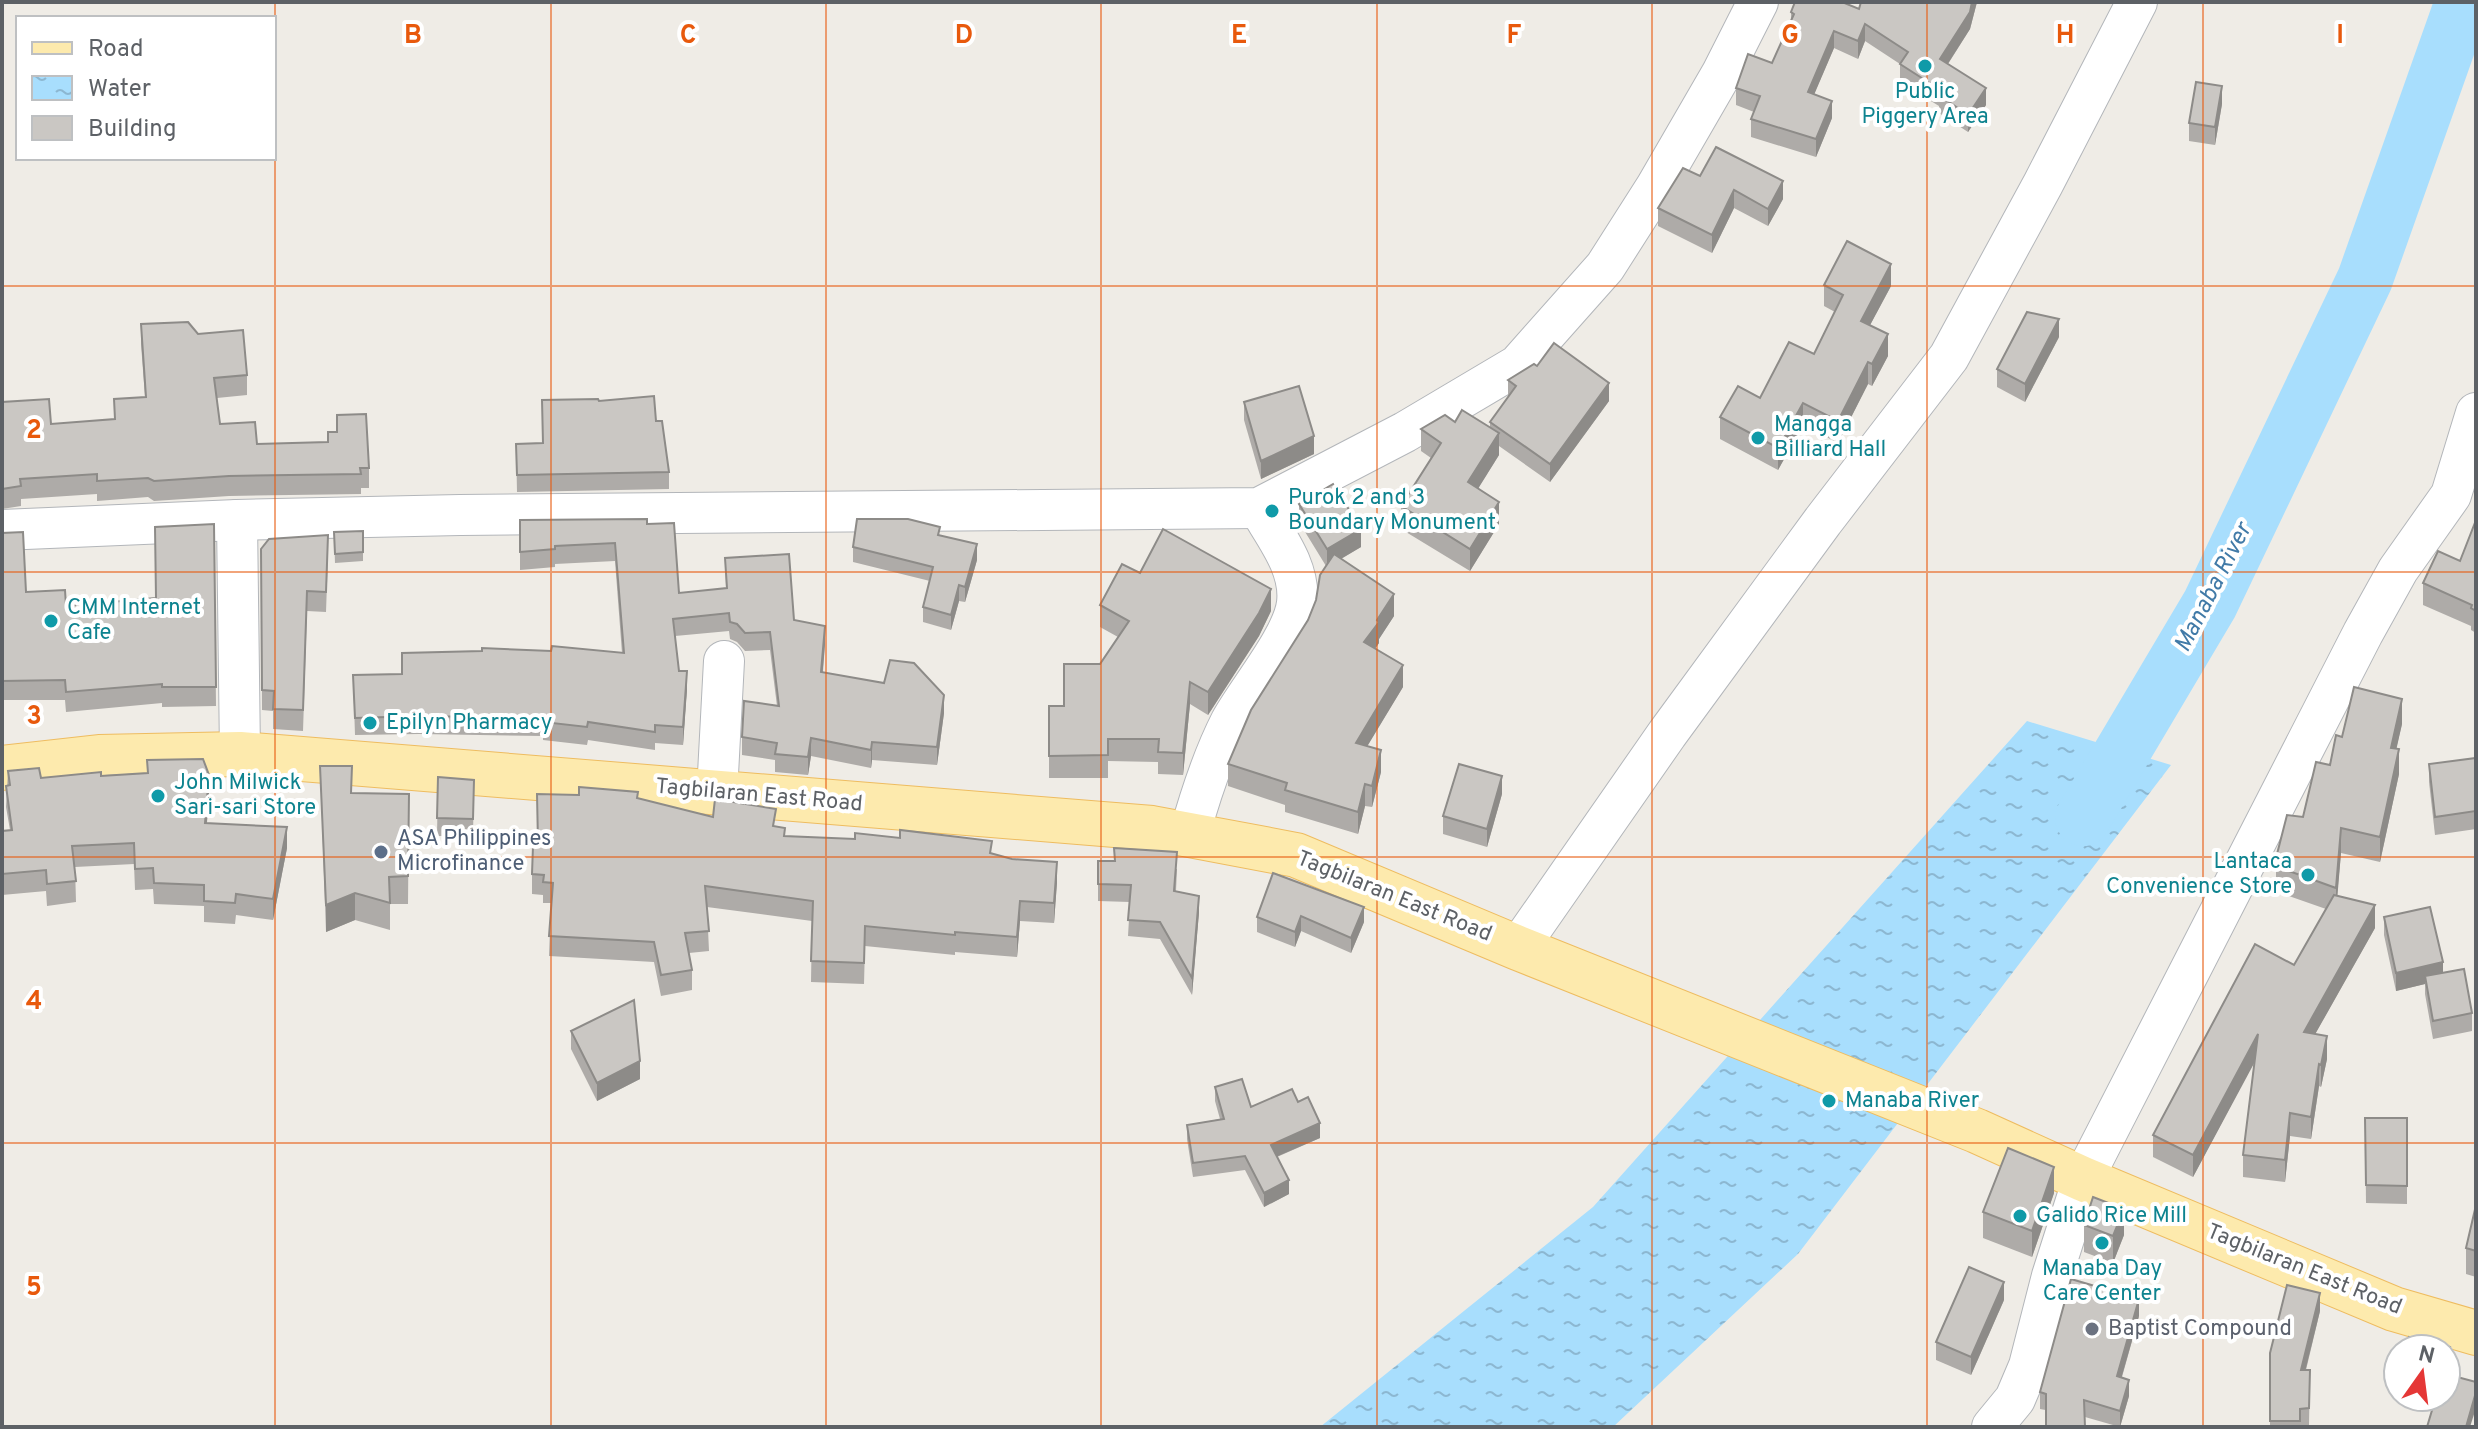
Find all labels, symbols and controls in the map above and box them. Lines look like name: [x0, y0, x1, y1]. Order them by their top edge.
legend: [16, 16, 276, 160]
text: B: [404, 20, 422, 53]
text: C: [680, 20, 696, 53]
text: D: [955, 20, 973, 53]
text: E: [1231, 20, 1247, 53]
text: F: [1507, 20, 1522, 53]
text: G: [1781, 20, 1799, 53]
text: H: [2056, 20, 2074, 53]
text: I: [2336, 20, 2344, 53]
text: Road: [88, 35, 144, 65]
marker: Public Piggery Area: [1916, 57, 1934, 75]
text: Water: [88, 75, 151, 105]
place label: Public Piggery Area: [1862, 79, 1988, 131]
text: Building: [88, 115, 177, 145]
place label: Mangga Billiard Hall: [1774, 412, 1886, 464]
text: 2: [26, 415, 42, 448]
marker: Mangga Billiard Hall: [1749, 429, 1767, 447]
place label: Purok 2 and 3 Boundary Monument: [1288, 485, 1496, 537]
marker: Purok 2 and 3 Boundary Monument: [1263, 502, 1281, 520]
water label: Manaba River: [2169, 517, 2260, 658]
place label: CMM Internet Cafe: [67, 595, 201, 647]
marker: CMM Internet Cafe: [42, 612, 60, 630]
text: 3: [26, 701, 42, 734]
place label: Epilyn Pharmacy: [386, 710, 552, 737]
marker: Epilyn Pharmacy: [361, 714, 379, 732]
place label: John Milwick Sari-sari Store: [174, 770, 316, 822]
street label: Tagbilaran East Road: [654, 773, 864, 819]
marker: John Milwick Sari-sari Store: [149, 787, 167, 805]
place label: ASA Philippines Microfinance: [397, 826, 551, 878]
marker: ASA Philippines Microfinance: [372, 843, 390, 861]
street label: Tagbilaran East Road: [1293, 846, 1495, 948]
place label: Lantaca Convenience Store: [2106, 849, 2292, 901]
marker: Lantaca Convenience Store: [2299, 866, 2317, 884]
text: 4: [26, 986, 42, 1019]
place label: Manaba River: [1845, 1088, 1980, 1115]
marker: Manaba River: [1820, 1092, 1838, 1110]
place label: Galido Rice Mill: [2036, 1203, 2187, 1230]
marker: Galido Rice Mill: [2011, 1207, 2029, 1225]
street label: Tagbilaran East Road: [2203, 1219, 2405, 1321]
marker: Manaba Day Care Center: [2093, 1234, 2111, 1252]
place label: Manaba Day Care Center: [2042, 1256, 2162, 1308]
text: 5: [26, 1272, 42, 1305]
place label: Baptist Compound: [2108, 1316, 2292, 1343]
marker: Baptist Compound: [2083, 1320, 2101, 1338]
north arrow: [2382, 1333, 2462, 1413]
text: N: [2415, 1341, 2437, 1371]

